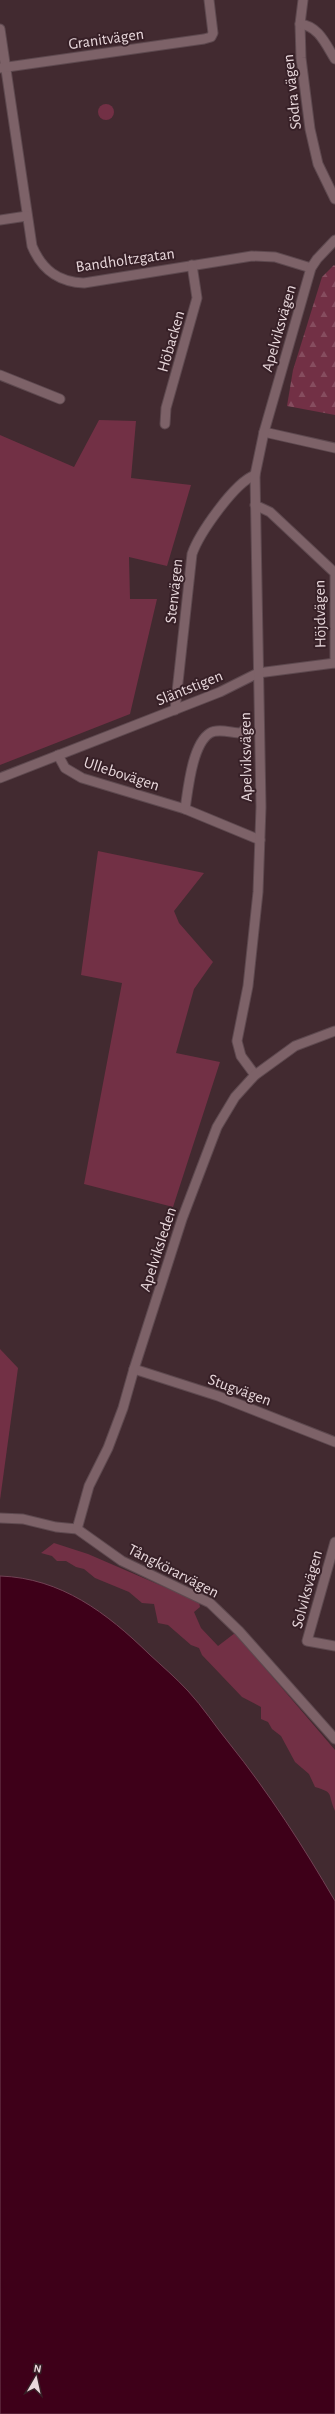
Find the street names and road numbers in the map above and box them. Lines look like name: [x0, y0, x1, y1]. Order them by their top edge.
street label: Granitvägen: [67, 26, 145, 52]
street label: Södra vägen: [280, 53, 304, 130]
street label: Bandholtzgatan: [75, 245, 176, 275]
street label: Apelviksvägen: [259, 283, 299, 374]
street label: Höbacken: [155, 309, 187, 374]
street label: Stenvägen: [163, 558, 185, 624]
street label: Höjdvägen: [311, 580, 330, 648]
street label: Släntstigen: [154, 667, 225, 709]
street label: Apelviksvägen: [237, 712, 255, 802]
street label: Ullebovägen: [82, 754, 161, 794]
street label: Apelviksleden: [137, 1205, 179, 1293]
street label: Stugvägen: [206, 1371, 273, 1409]
street label: Tångkörarvägen: [125, 1541, 222, 1601]
street label: Solviksvägen: [289, 1548, 325, 1630]

